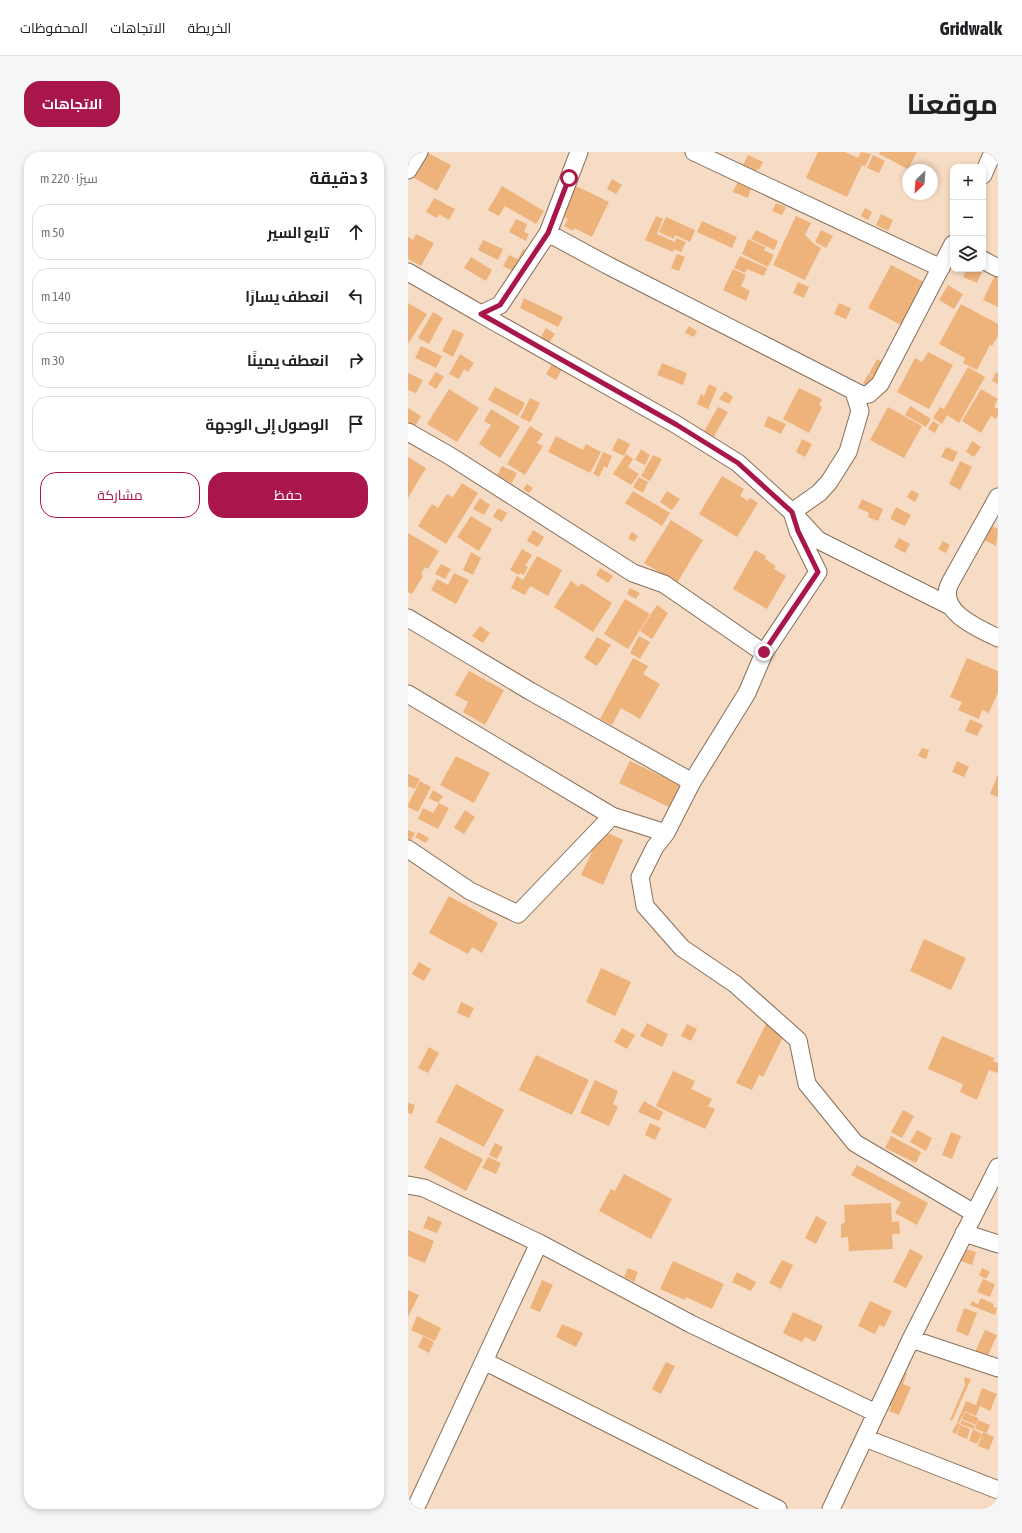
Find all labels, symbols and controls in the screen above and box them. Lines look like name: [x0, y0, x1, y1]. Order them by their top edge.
text: Gridwalk: [940, 17, 1002, 39]
text: المحفوظات: [20, 20, 88, 36]
text: الاتجاهات: [110, 20, 166, 36]
text: الخريطة: [188, 20, 231, 36]
button: الاتجاهات: [24, 81, 120, 127]
text: موقعنا: [907, 88, 998, 120]
north arrow: [902, 164, 938, 200]
map controls: [950, 164, 986, 272]
button: +: [950, 164, 986, 200]
text: 3 دقيقة: [310, 168, 368, 188]
route start: [560, 169, 578, 187]
text: سيرًا · 220 m: [40, 171, 98, 186]
button: −: [950, 200, 986, 236]
icon: ahead: [345, 221, 367, 243]
text: تابع السير: [267, 224, 329, 241]
text: 50 m: [41, 225, 64, 240]
button: layers: [950, 236, 986, 272]
icon: left: [345, 285, 367, 307]
text: انعطف يسارًا: [245, 288, 329, 305]
text: 140 m: [41, 289, 71, 304]
icon: right: [345, 349, 367, 371]
text: انعطف يمينًا: [247, 352, 329, 369]
text: 30 m: [41, 353, 64, 368]
icon: arrive: [345, 413, 367, 435]
text: الوصول إلى الوجهة: [205, 416, 329, 433]
button: مشاركة: [40, 472, 200, 518]
button: حفظ: [208, 472, 368, 518]
route end: [755, 643, 773, 661]

